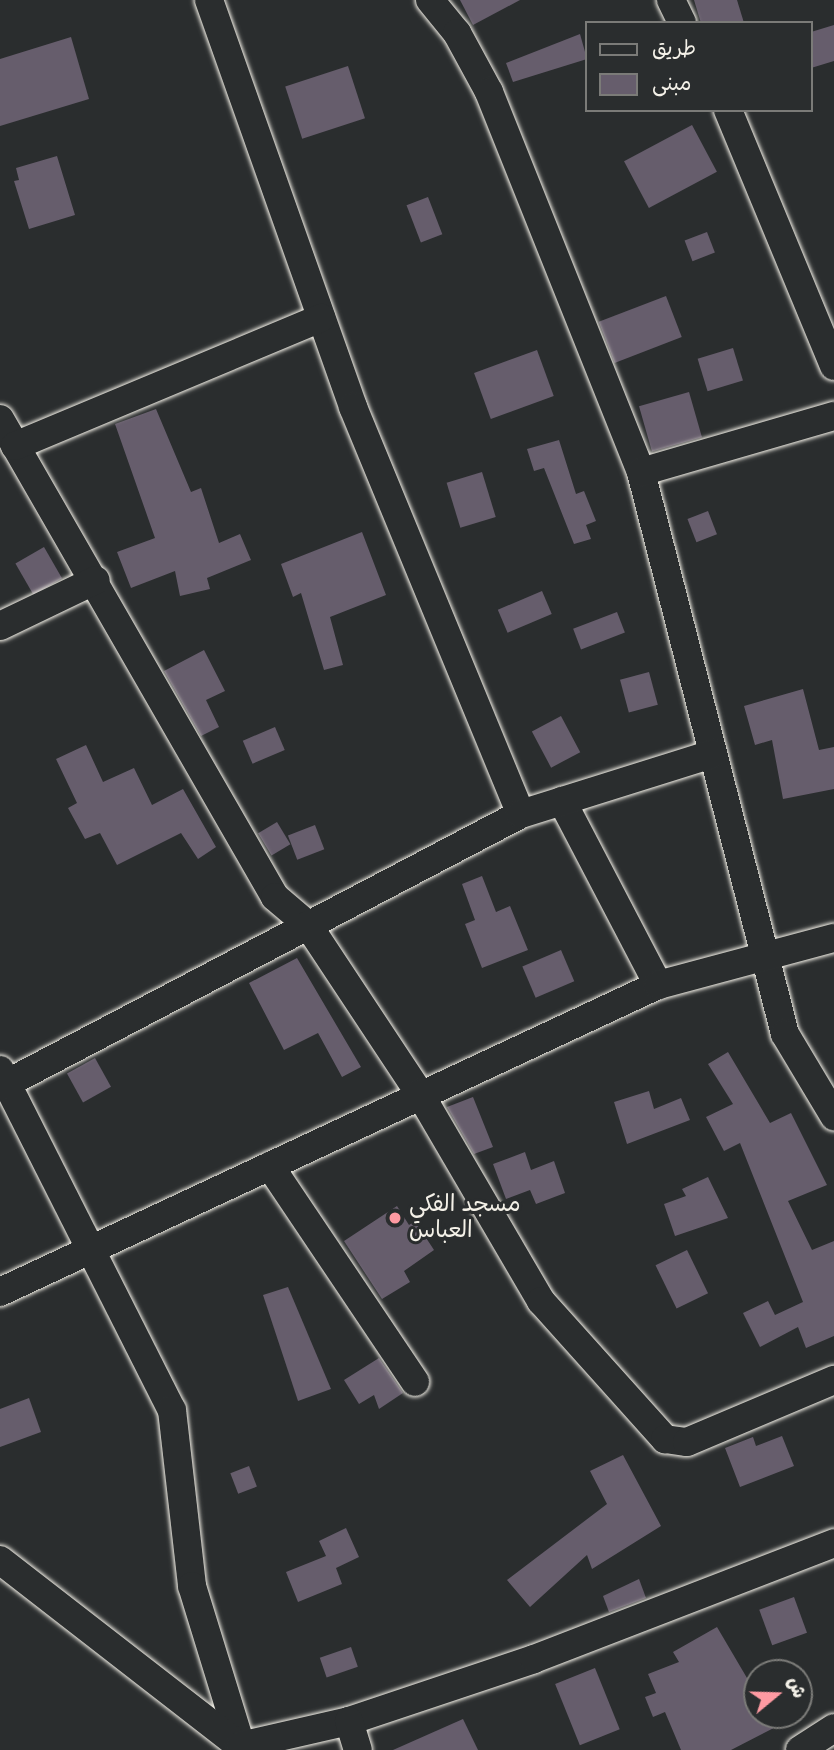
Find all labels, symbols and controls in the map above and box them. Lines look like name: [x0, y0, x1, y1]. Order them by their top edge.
legend: [586, 21, 813, 112]
text: طريق: [652, 35, 696, 63]
text: مبنى: [652, 70, 691, 98]
place label: مسجد الفكي العباس: [409, 1191, 521, 1245]
marker: مسجد الفكي العباس: [387, 1210, 403, 1226]
north arrow: [743, 1659, 813, 1729]
text: ش: [781, 1674, 812, 1702]

